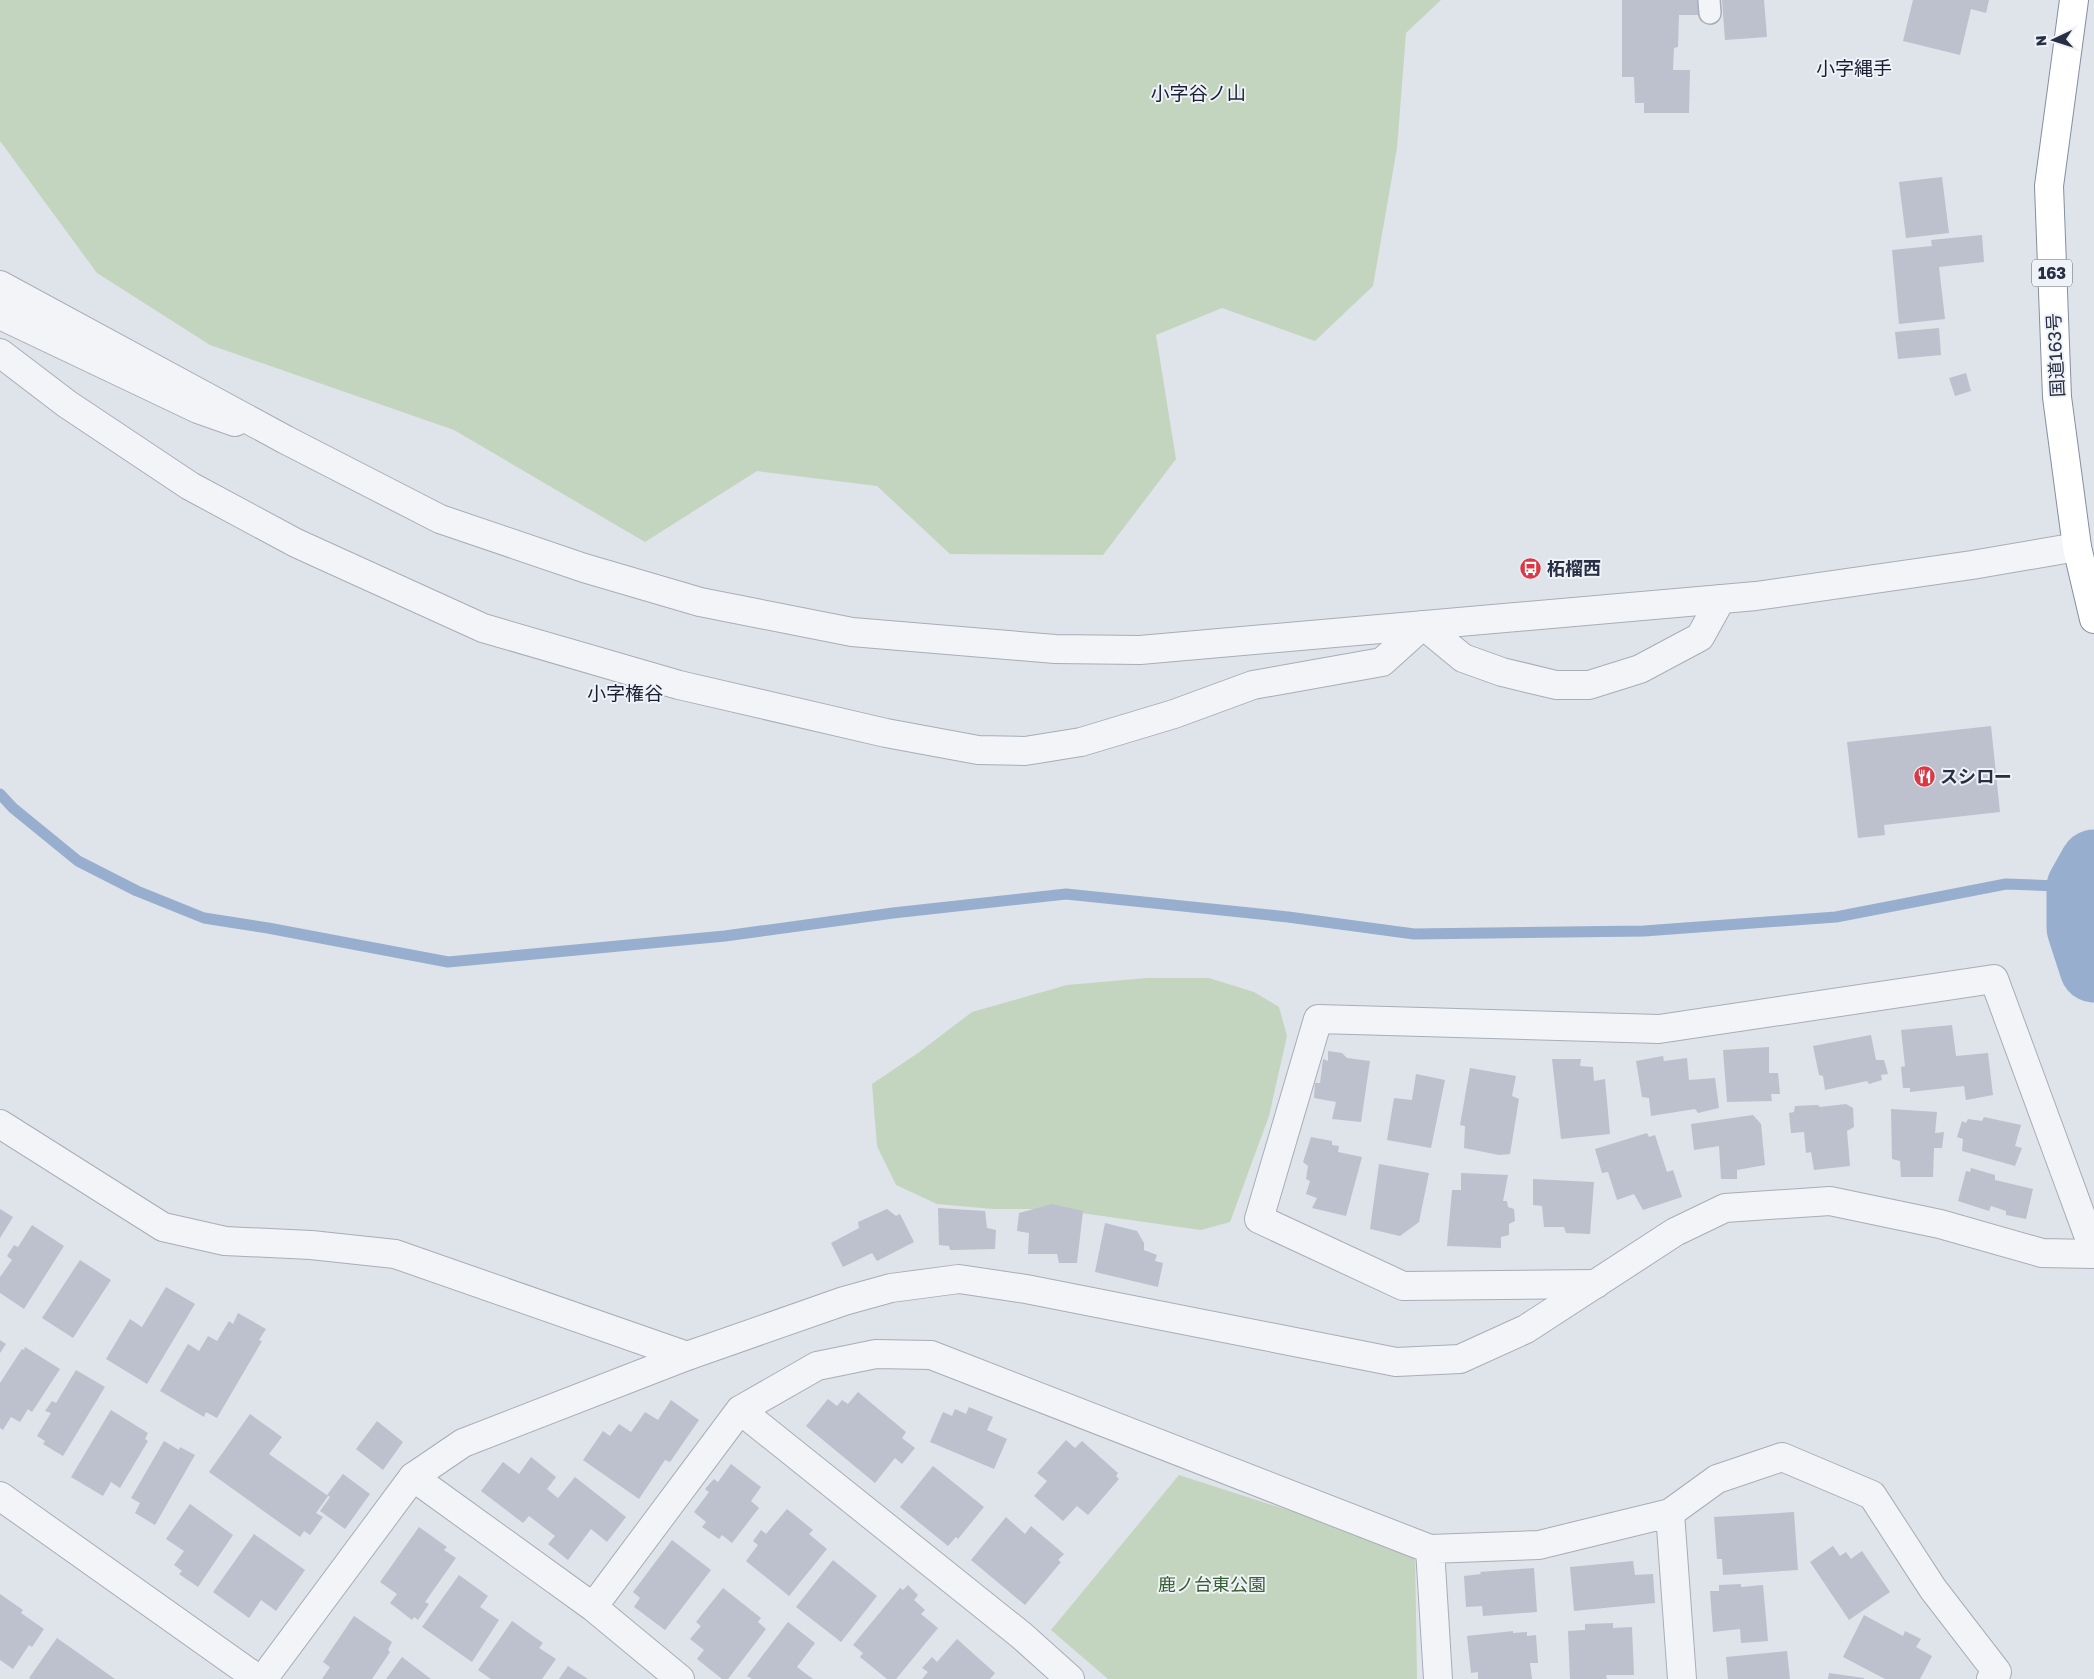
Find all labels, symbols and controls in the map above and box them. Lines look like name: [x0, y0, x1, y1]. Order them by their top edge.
north arrow: [2029, 15, 2079, 65]
text: N: [2032, 35, 2049, 47]
district label: 小字縄手: [1816, 56, 1892, 79]
district label: 小字谷ノ山: [1150, 81, 1246, 104]
road number: 163: [2032, 260, 2072, 286]
street label: 国道163号: [2042, 312, 2068, 398]
bus stop icon: 柘榴西: [1519, 557, 1543, 581]
place label: 柘榴西: [1547, 557, 1601, 579]
district label: 小字権谷: [587, 681, 663, 704]
restaurant icon: スシロー: [1912, 765, 1936, 789]
place label: スシロー: [1940, 765, 2012, 787]
park label: 鹿ノ台東公園: [1158, 1573, 1266, 1595]

